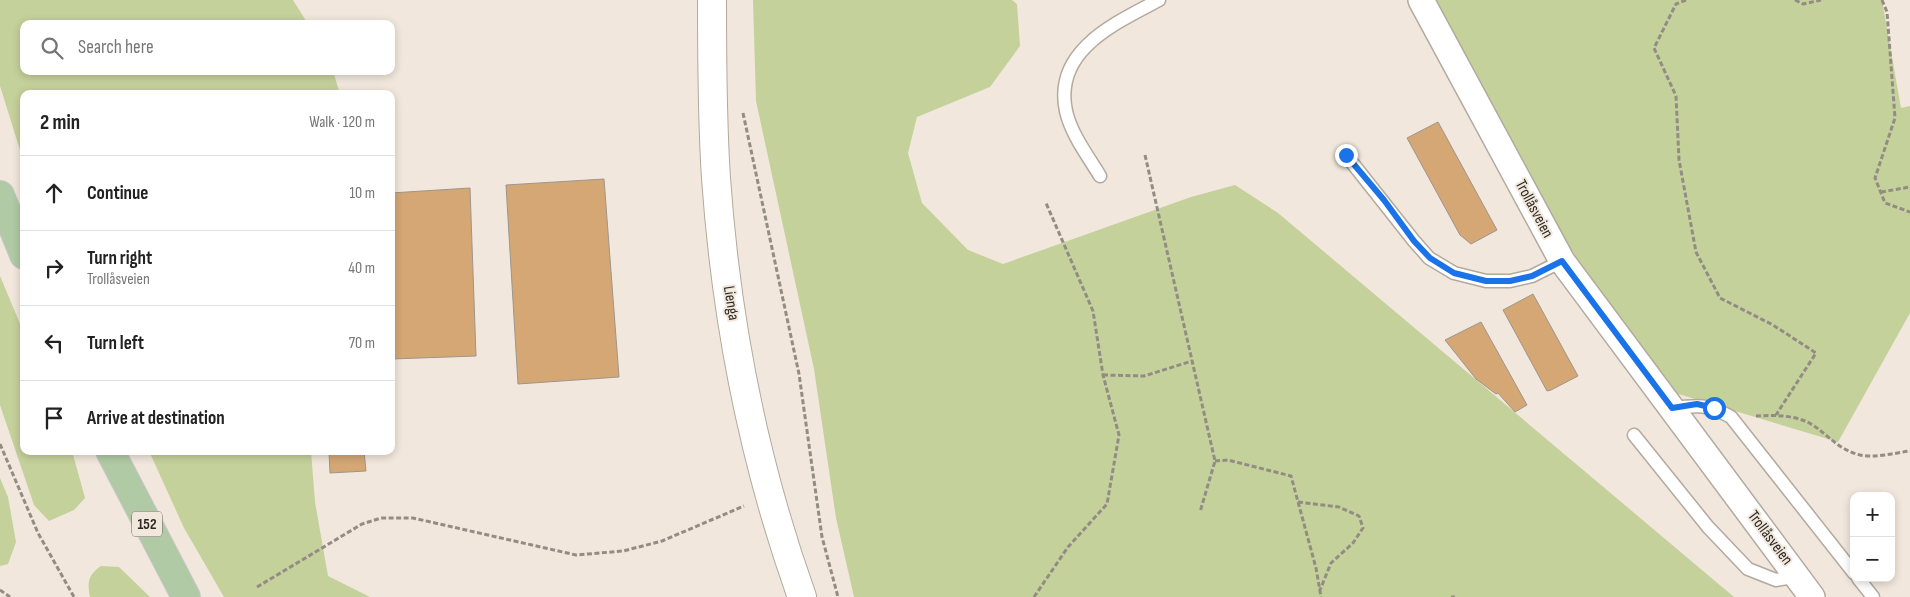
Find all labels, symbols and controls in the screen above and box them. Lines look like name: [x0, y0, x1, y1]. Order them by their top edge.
search box: [20, 20, 395, 75]
icon: search: [38, 34, 66, 62]
text: Search here: [78, 36, 154, 59]
text: 2 min: [40, 110, 80, 135]
text: Walk · 120 m: [309, 113, 375, 132]
route end: [1335, 144, 1358, 167]
street label: Trollåsveien: [1511, 177, 1557, 241]
icon: ahead: [40, 179, 68, 207]
text: Continue: [87, 182, 148, 205]
text: 10 m: [349, 184, 375, 203]
text: Turn right: [87, 247, 152, 270]
icon: right: [40, 254, 68, 282]
text: 40 m: [348, 259, 375, 278]
text: Trollåsveien: [87, 270, 150, 289]
street label: Lienga: [719, 284, 743, 322]
icon: left: [40, 329, 68, 357]
text: Turn left: [87, 332, 144, 355]
text: 70 m: [349, 334, 375, 353]
route start: [1703, 397, 1726, 420]
icon: arrive: [40, 404, 68, 432]
text: Arrive at destination: [87, 407, 225, 430]
map controls: [1850, 492, 1895, 582]
button: +: [1850, 492, 1895, 537]
street label: Trollåsveien: [1743, 507, 1797, 569]
road number: 152: [132, 512, 162, 536]
button: −: [1850, 537, 1895, 582]

